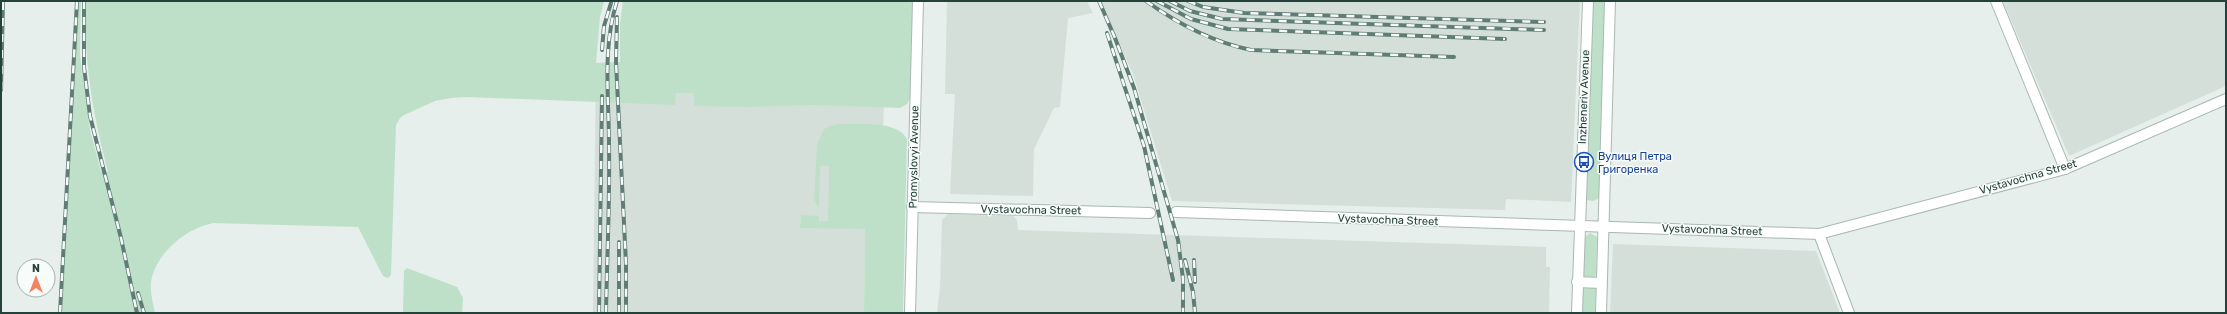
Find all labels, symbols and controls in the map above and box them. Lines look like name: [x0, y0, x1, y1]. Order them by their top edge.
street label: Inzheneriv Avenue: [1576, 50, 1592, 144]
street label: Promyslovyi Avenue: [907, 105, 921, 209]
place label: Вулиця Петра Григоренка: [1598, 150, 1672, 176]
bus stop icon: Вулиця Петра Григоренка: [1573, 151, 1595, 173]
street label: Vystavochna Street: [1978, 157, 2079, 197]
street label: Vystavochna Street: [980, 203, 1082, 217]
street label: Vystavochna Street: [1337, 212, 1439, 228]
street label: Vystavochna Street: [1661, 222, 1763, 238]
north arrow: [16, 258, 56, 298]
text: N: [32, 262, 40, 275]

